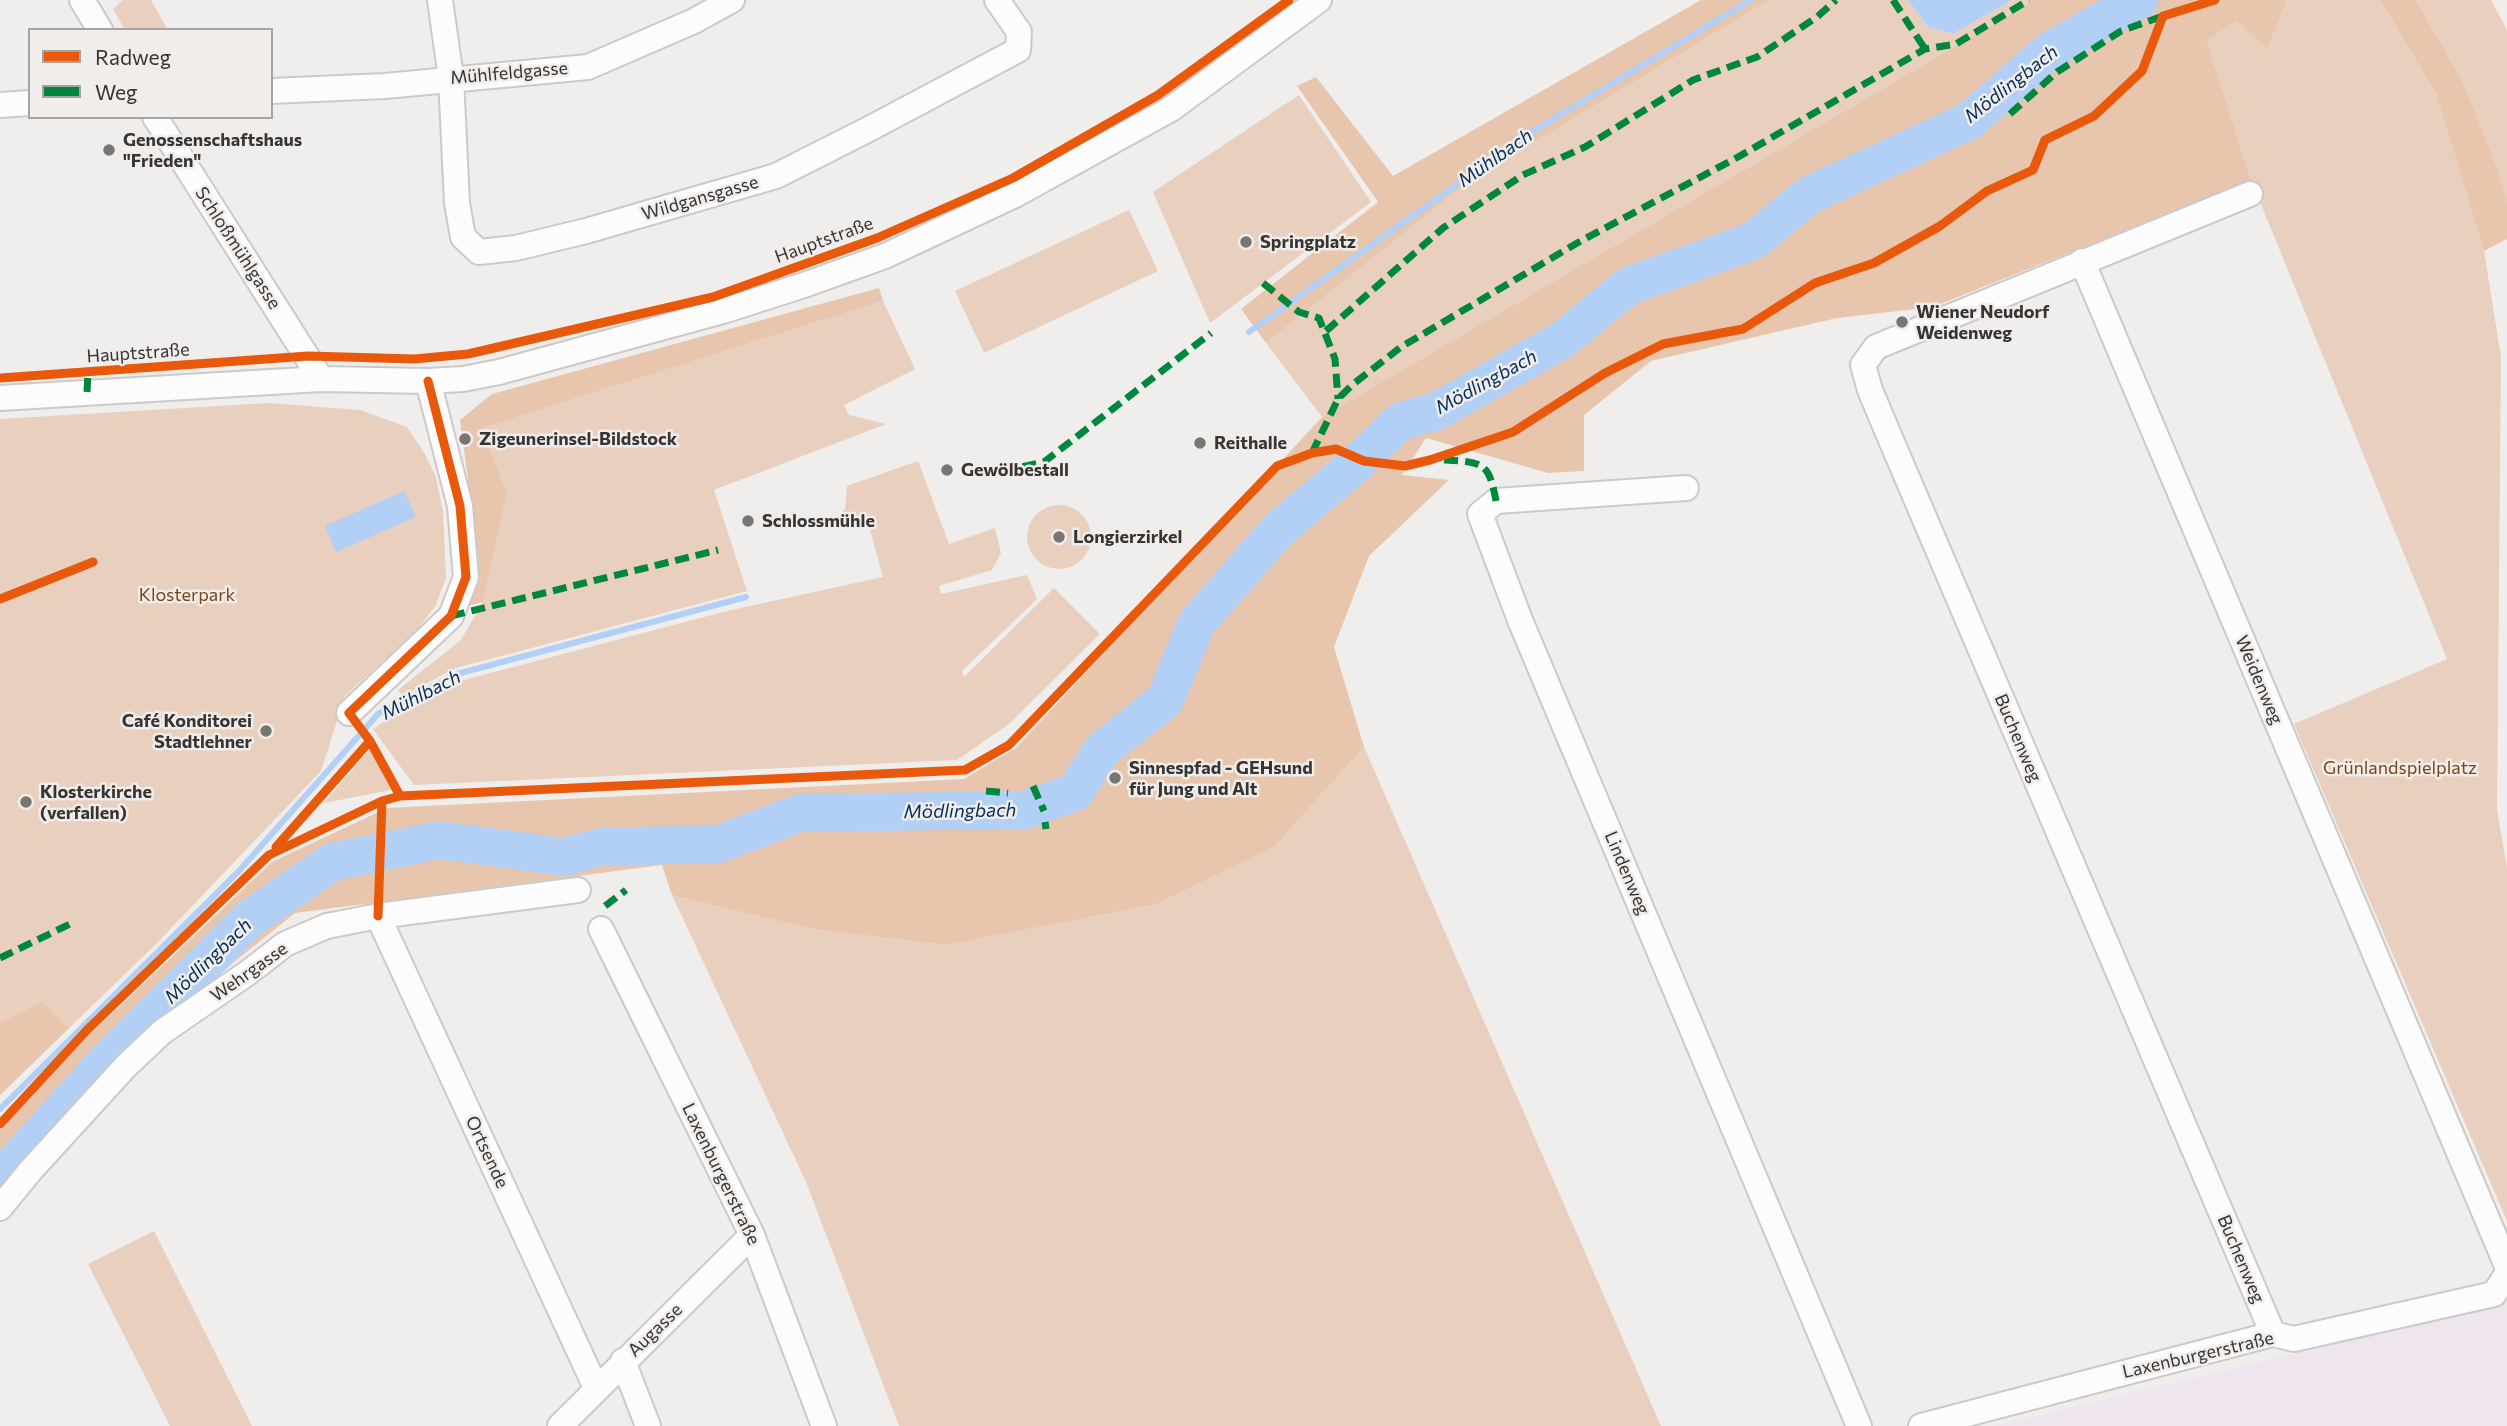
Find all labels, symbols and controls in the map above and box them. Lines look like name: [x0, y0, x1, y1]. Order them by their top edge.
legend: [28, 28, 273, 119]
water label: Mödlingbach: [1960, 40, 2062, 128]
text: Radweg: [95, 44, 171, 69]
street label: Mühlfeldgasse: [449, 57, 569, 89]
text: Weg: [95, 79, 137, 104]
water label: Mühlbach: [1453, 124, 1537, 192]
place label: Genossenschaftshaus "Frieden": [123, 129, 302, 172]
marker: Genossenschaftshaus "Frieden": [101, 142, 117, 158]
street label: Wildgansgasse: [639, 171, 761, 225]
street label: Schloßmühlgasse: [190, 183, 286, 313]
street label: Hauptstraße: [772, 212, 876, 268]
place label: Springplatz: [1260, 231, 1356, 253]
marker: Springplatz: [1238, 234, 1254, 250]
place label: Wiener Neudorf Weidenweg: [1916, 301, 2049, 344]
marker: Wiener Neudorf Weidenweg: [1894, 314, 1910, 330]
street label: Hauptstraße: [86, 339, 190, 367]
water label: Mödlingbach: [1431, 345, 1541, 419]
place label: Zigeunerinsel-Bildstock: [479, 428, 677, 450]
marker: Zigeunerinsel-Bildstock: [457, 431, 473, 447]
place label: Reithalle: [1214, 432, 1287, 454]
marker: Reithalle: [1192, 435, 1208, 451]
place label: Gewölbestall: [961, 459, 1069, 481]
marker: Gewölbestall: [939, 462, 955, 478]
place label: Schlossmühle: [762, 510, 875, 532]
marker: Schlossmühle: [740, 513, 756, 529]
place label: Longierzirkel: [1073, 526, 1182, 548]
marker: Longierzirkel: [1051, 529, 1067, 545]
park label: Klosterpark: [139, 584, 235, 606]
street label: Weidenweg: [2231, 632, 2287, 728]
water label: Mühlbach: [378, 665, 464, 725]
street label: Buchenweg: [1990, 691, 2046, 785]
place label: Café Konditorei Stadtlehner: [122, 710, 252, 752]
marker: Café Konditorei Stadtlehner: [258, 723, 274, 739]
place label: Sinnespfad - GEHsund für Jung und Alt: [1129, 757, 1313, 800]
park label: Grünlandspielplatz: [2323, 757, 2477, 779]
marker: Sinnespfad - GEHsund für Jung und Alt: [1107, 770, 1123, 786]
place label: Klosterkirche (verfallen): [40, 781, 152, 824]
marker: Klosterkirche (verfallen): [18, 794, 34, 810]
water label: Mödlingbach: [903, 799, 1017, 823]
street label: Lindenweg: [1600, 828, 1654, 918]
water label: Mödlingbach: [160, 914, 256, 1008]
street label: Wehrgasse: [206, 938, 292, 1006]
street label: Laxenburgerstraße: [677, 1100, 765, 1248]
street label: Ortsende: [461, 1112, 513, 1192]
street label: Buchenweg: [2213, 1212, 2269, 1306]
street label: Augasse: [623, 1299, 687, 1361]
street label: Laxenburgerstraße: [2120, 1327, 2276, 1383]

